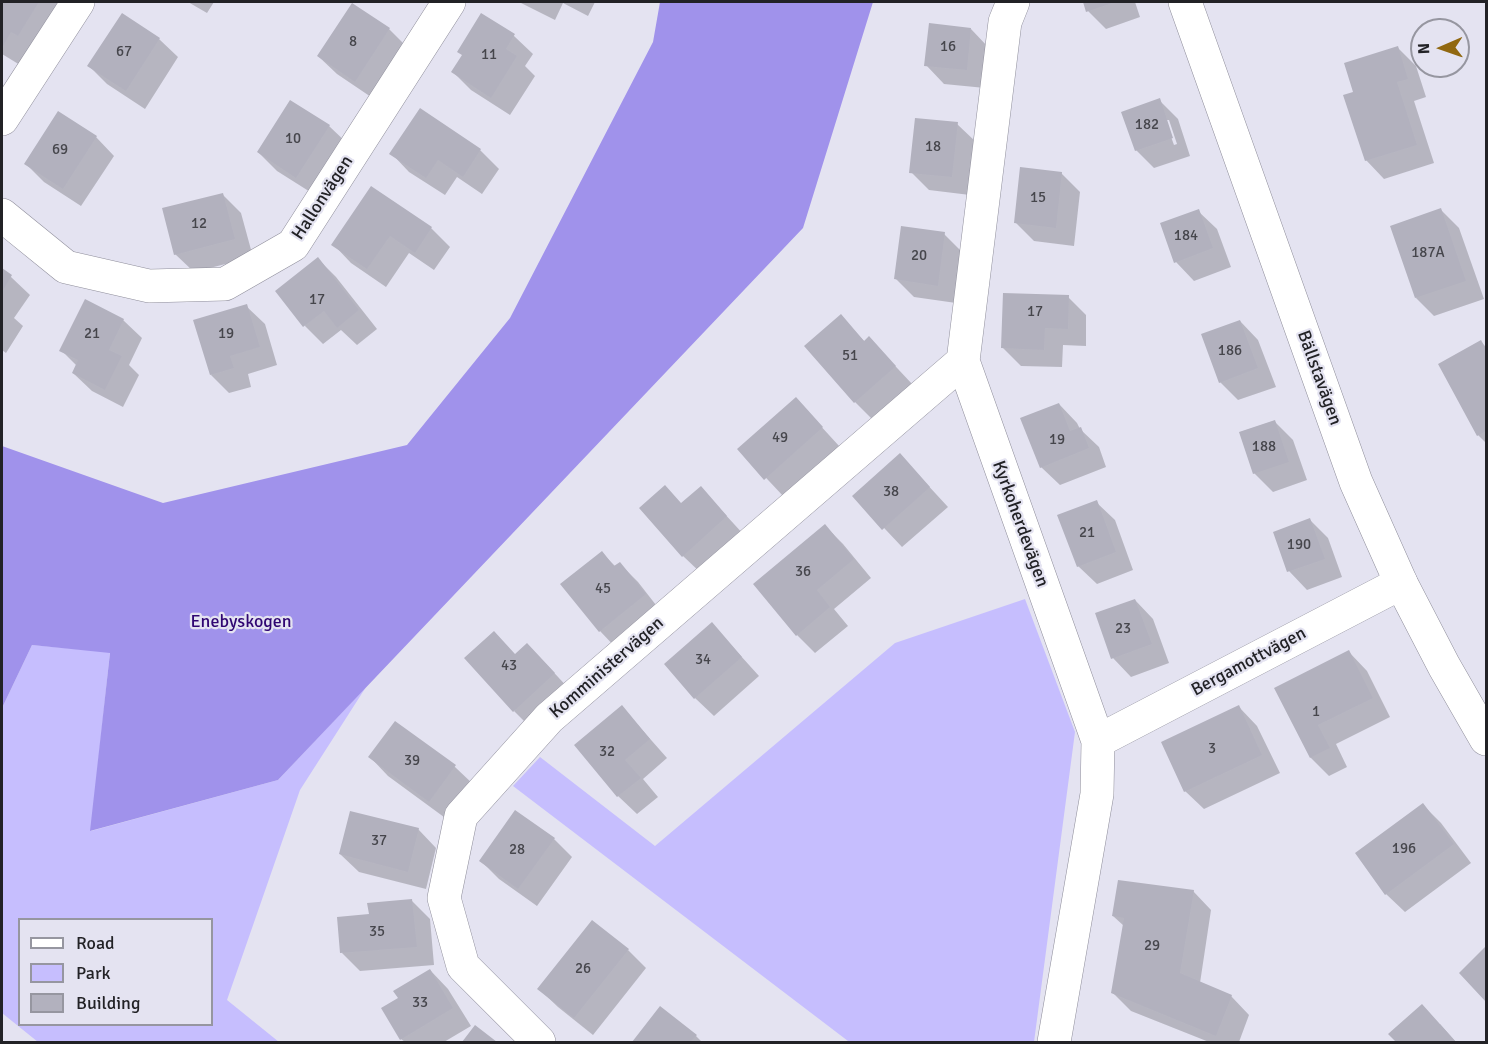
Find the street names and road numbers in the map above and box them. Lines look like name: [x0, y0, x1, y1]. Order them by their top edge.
street label: Hallonvägen: [288, 152, 358, 244]
street label: Bällstavägen: [1292, 328, 1346, 428]
street label: Kyrkoherdevägen: [987, 458, 1053, 590]
street label: Komministervägen: [546, 613, 668, 723]
street label: Bergamottvägen: [1188, 623, 1310, 701]

